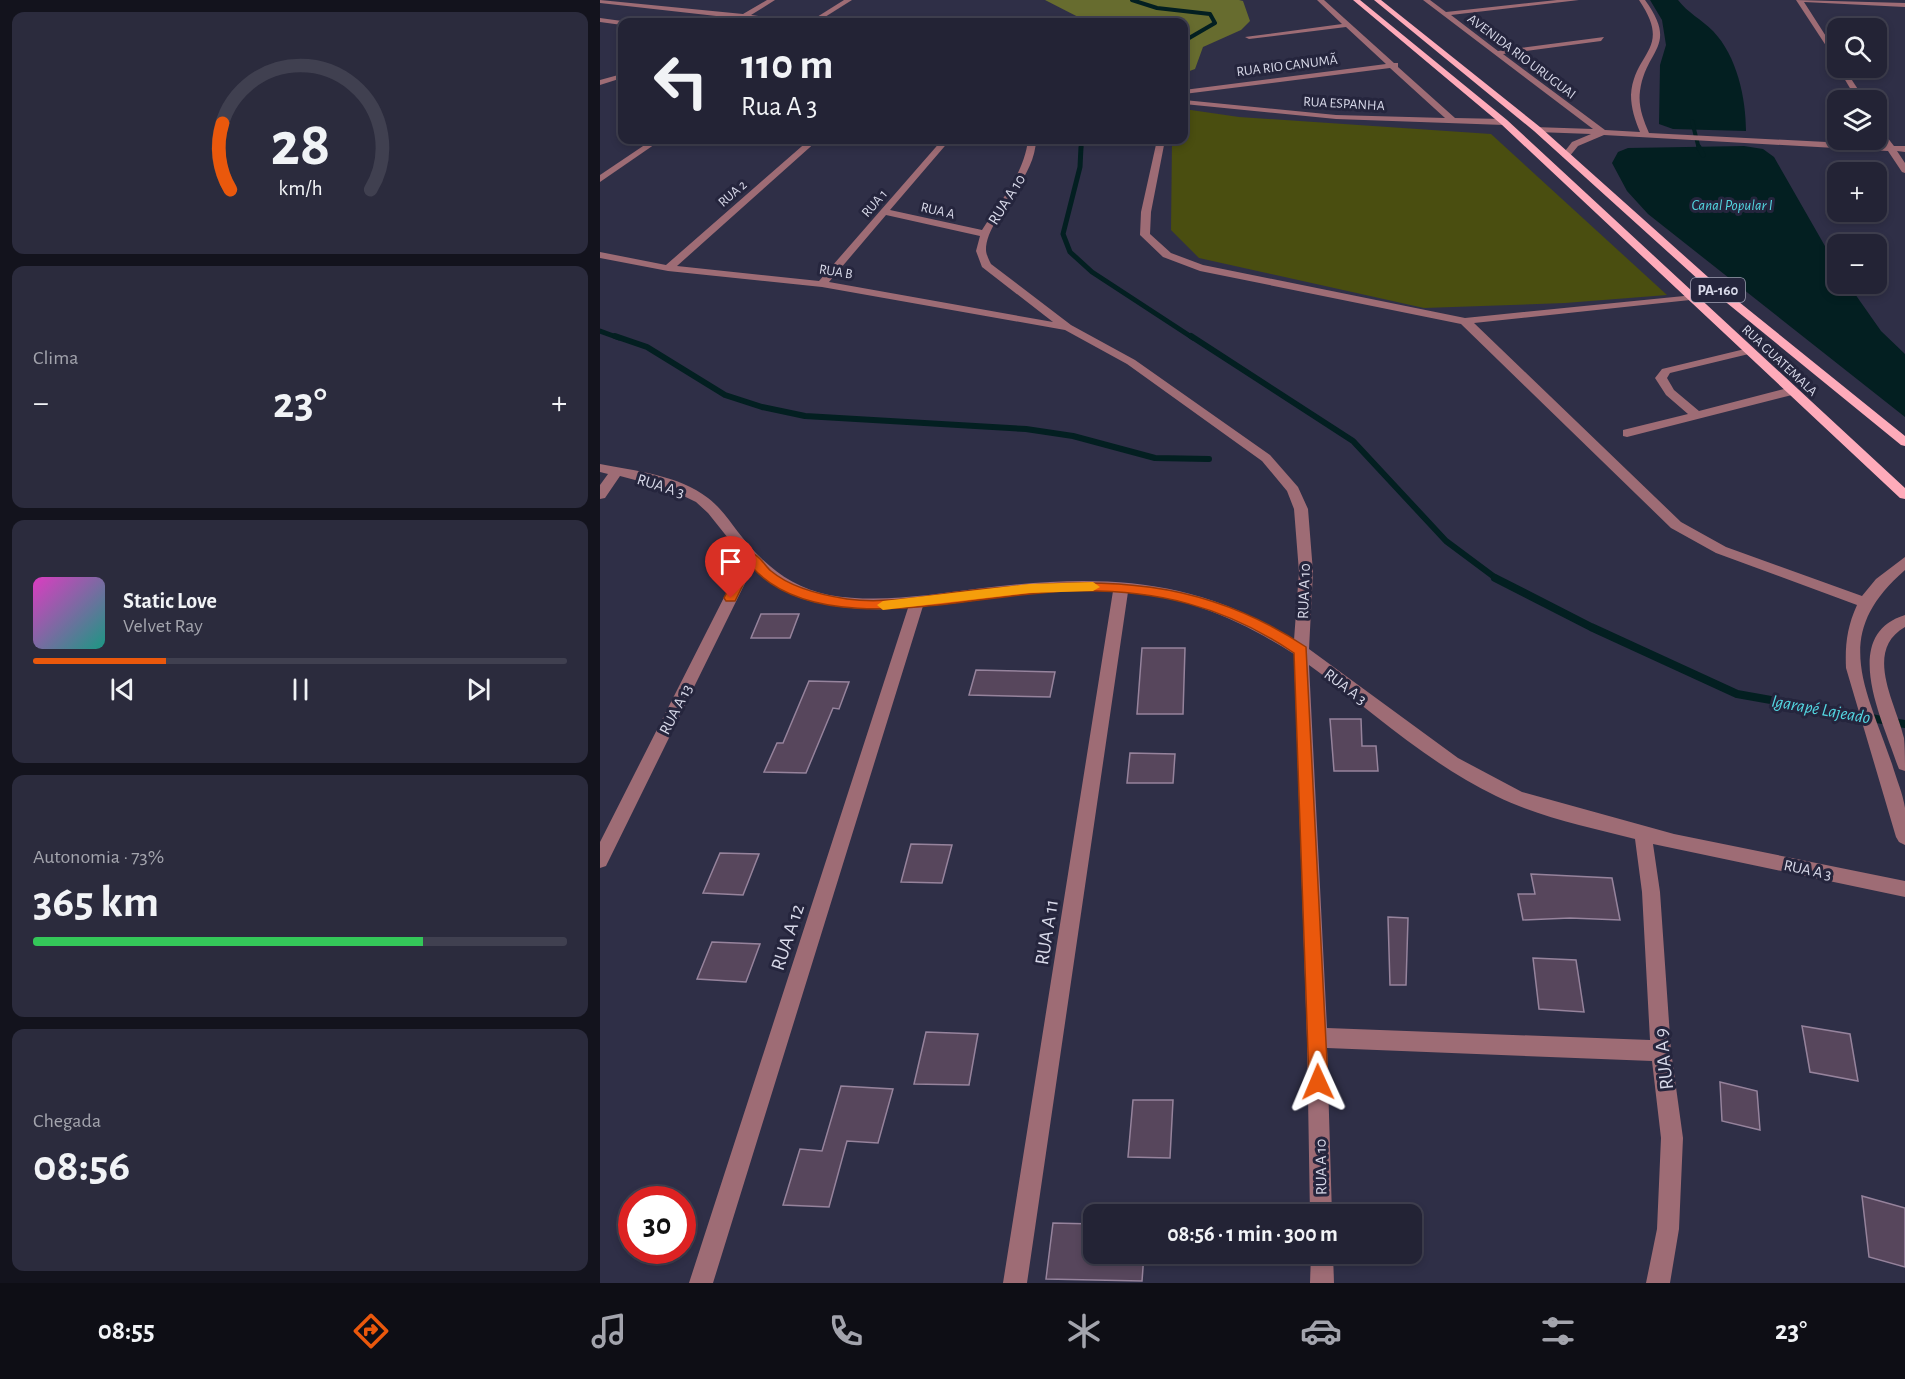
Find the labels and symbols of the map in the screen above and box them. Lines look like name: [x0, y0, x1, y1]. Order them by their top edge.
street label: AVENIDA RIO URUGUAI: [1465, 12, 1578, 102]
street label: RUA RIO CANUMÃ: [1236, 51, 1338, 79]
street label: RUA ESPANHA: [1303, 95, 1385, 113]
street label: RUA A 10: [985, 172, 1028, 228]
street label: RUA 2: [716, 178, 750, 210]
street label: RUA 1: [859, 187, 890, 220]
water label: Canal Popular I: [1691, 198, 1773, 213]
street label: RUA A: [919, 200, 956, 222]
street label: RUA B: [818, 262, 854, 282]
road number: PA-160: [1691, 278, 1745, 302]
street label: RUA GUATEMALA: [1739, 322, 1820, 399]
street label: RUA A 3: [635, 471, 686, 501]
pin: [705, 536, 756, 598]
street label: RUA A 10: [1295, 563, 1313, 619]
street label: RUA A 3: [1321, 666, 1370, 708]
street label: RUA A 13: [656, 682, 695, 737]
water label: Igarapé Lajeado: [1770, 692, 1872, 728]
street label: RUA A 3: [1782, 857, 1833, 883]
street label: RUA A 11: [1032, 898, 1062, 966]
street label: RUA A 12: [768, 902, 808, 973]
street label: RUA A 9: [1651, 1027, 1677, 1091]
position arrow: [1286, 1050, 1350, 1114]
street label: RUA A 10: [1313, 1139, 1329, 1195]
speed limit sign: 30: [618, 1186, 696, 1264]

